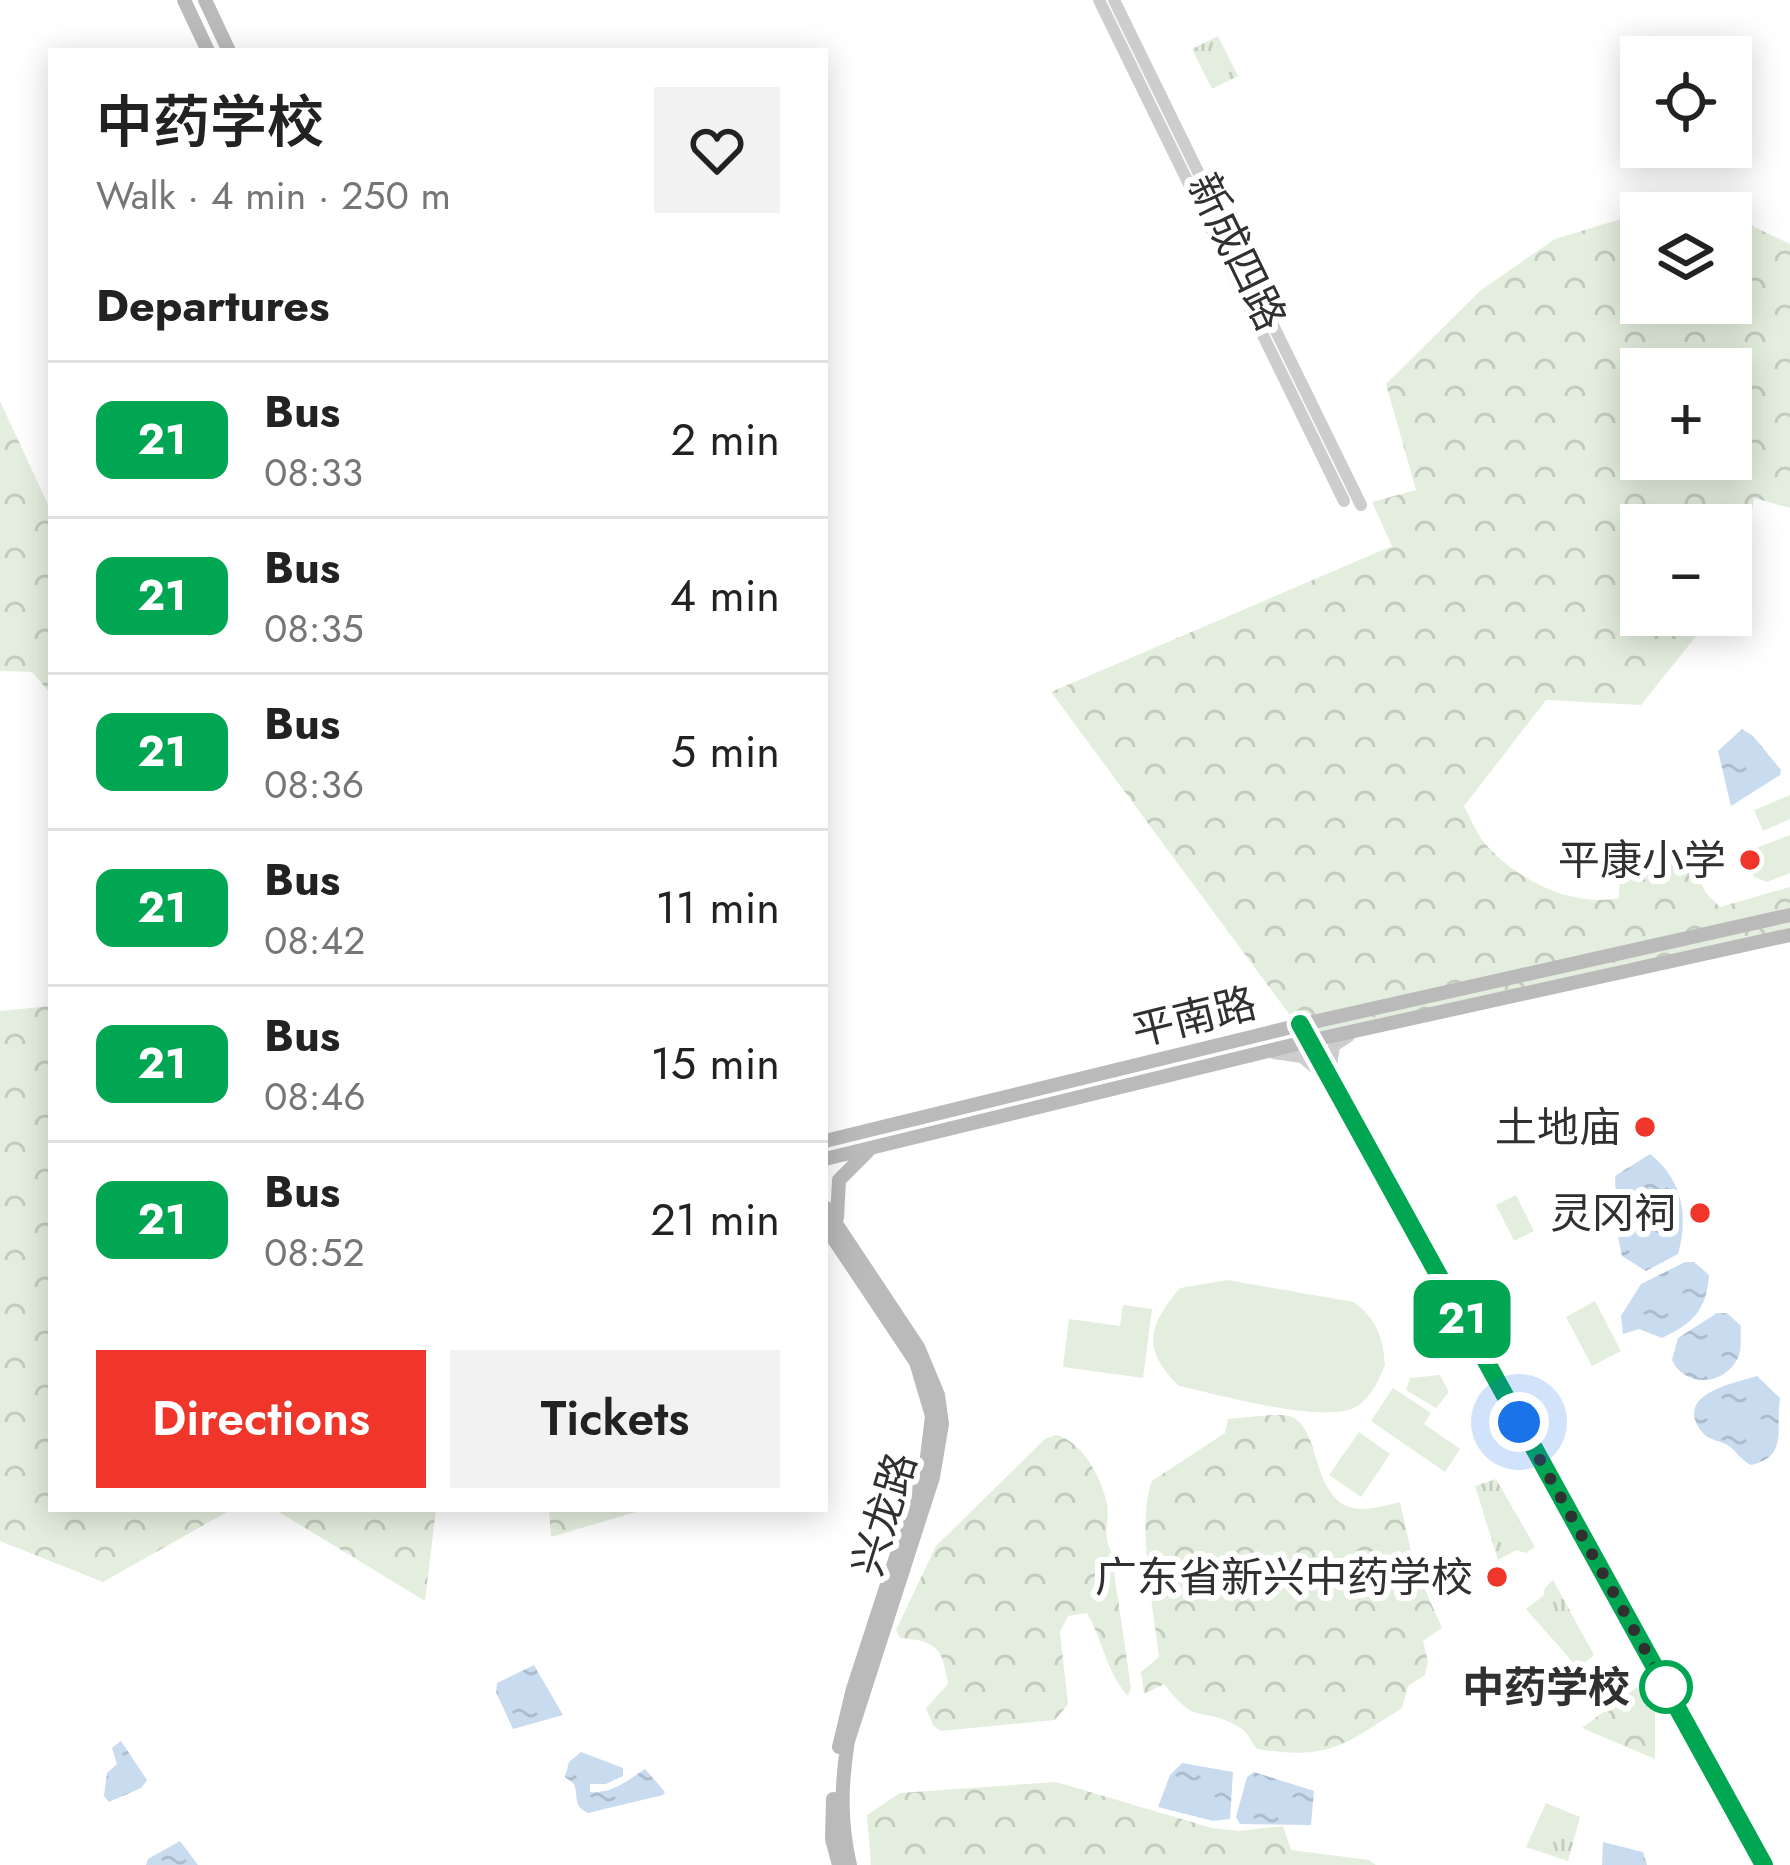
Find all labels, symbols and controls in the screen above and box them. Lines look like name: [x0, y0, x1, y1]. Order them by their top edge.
map controls: [1620, 36, 1752, 636]
button: locate: [1620, 36, 1752, 168]
text: 中药学校: [96, 81, 324, 163]
button: heart: [654, 87, 780, 213]
street label: 新成四路: [1173, 163, 1301, 341]
text: Walk · 4 min · 250 m: [96, 167, 451, 224]
button: layers: [1620, 192, 1752, 324]
text: Departures: [96, 273, 330, 338]
button: +: [1620, 348, 1752, 480]
text: Bus: [264, 379, 340, 444]
text: 2 min: [670, 407, 780, 472]
text: 21: [138, 409, 186, 470]
text: 08:33: [264, 444, 363, 501]
button: −: [1620, 504, 1752, 636]
text: Bus: [264, 535, 340, 600]
text: 4 min: [670, 563, 780, 628]
text: 21: [138, 565, 186, 626]
text: 08:35: [264, 600, 364, 657]
text: Bus: [264, 691, 340, 756]
text: 5 min: [671, 719, 780, 784]
text: 21: [138, 721, 186, 782]
text: 08:36: [264, 756, 364, 813]
place label: 平康小学: [1558, 830, 1726, 891]
text: Bus: [264, 847, 340, 912]
marker: 平康小学: [1737, 847, 1763, 873]
text: 11 min: [656, 875, 780, 940]
text: 21: [138, 877, 186, 938]
text: 08:42: [264, 912, 365, 969]
street label: 平南路: [1125, 972, 1263, 1062]
text: Bus: [264, 1003, 340, 1068]
text: 15 min: [650, 1031, 780, 1096]
text: 21: [138, 1033, 186, 1094]
text: 08:46: [264, 1068, 366, 1125]
place label: 土地庙: [1495, 1097, 1621, 1158]
marker: 土地庙: [1632, 1114, 1658, 1140]
text: Bus: [264, 1159, 340, 1224]
place label: 灵冈祠: [1550, 1183, 1676, 1244]
text: 21 min: [650, 1187, 780, 1252]
text: 21: [138, 1189, 186, 1250]
marker: 灵冈祠: [1687, 1200, 1713, 1226]
text: 08:52: [264, 1224, 365, 1281]
line badge: 21: [1408, 1280, 1516, 1358]
text: 21: [1438, 1288, 1486, 1349]
button: Directions: [96, 1350, 426, 1488]
button: Tickets: [450, 1350, 780, 1488]
your location: [1489, 1392, 1549, 1452]
street label: 兴龙路: [836, 1445, 932, 1583]
place label: 广东省新兴中药学校: [1095, 1547, 1473, 1608]
marker: 广东省新兴中药学校: [1484, 1564, 1510, 1590]
place label: 中药学校: [1462, 1657, 1630, 1718]
marker: 中药学校: [1641, 1662, 1691, 1712]

